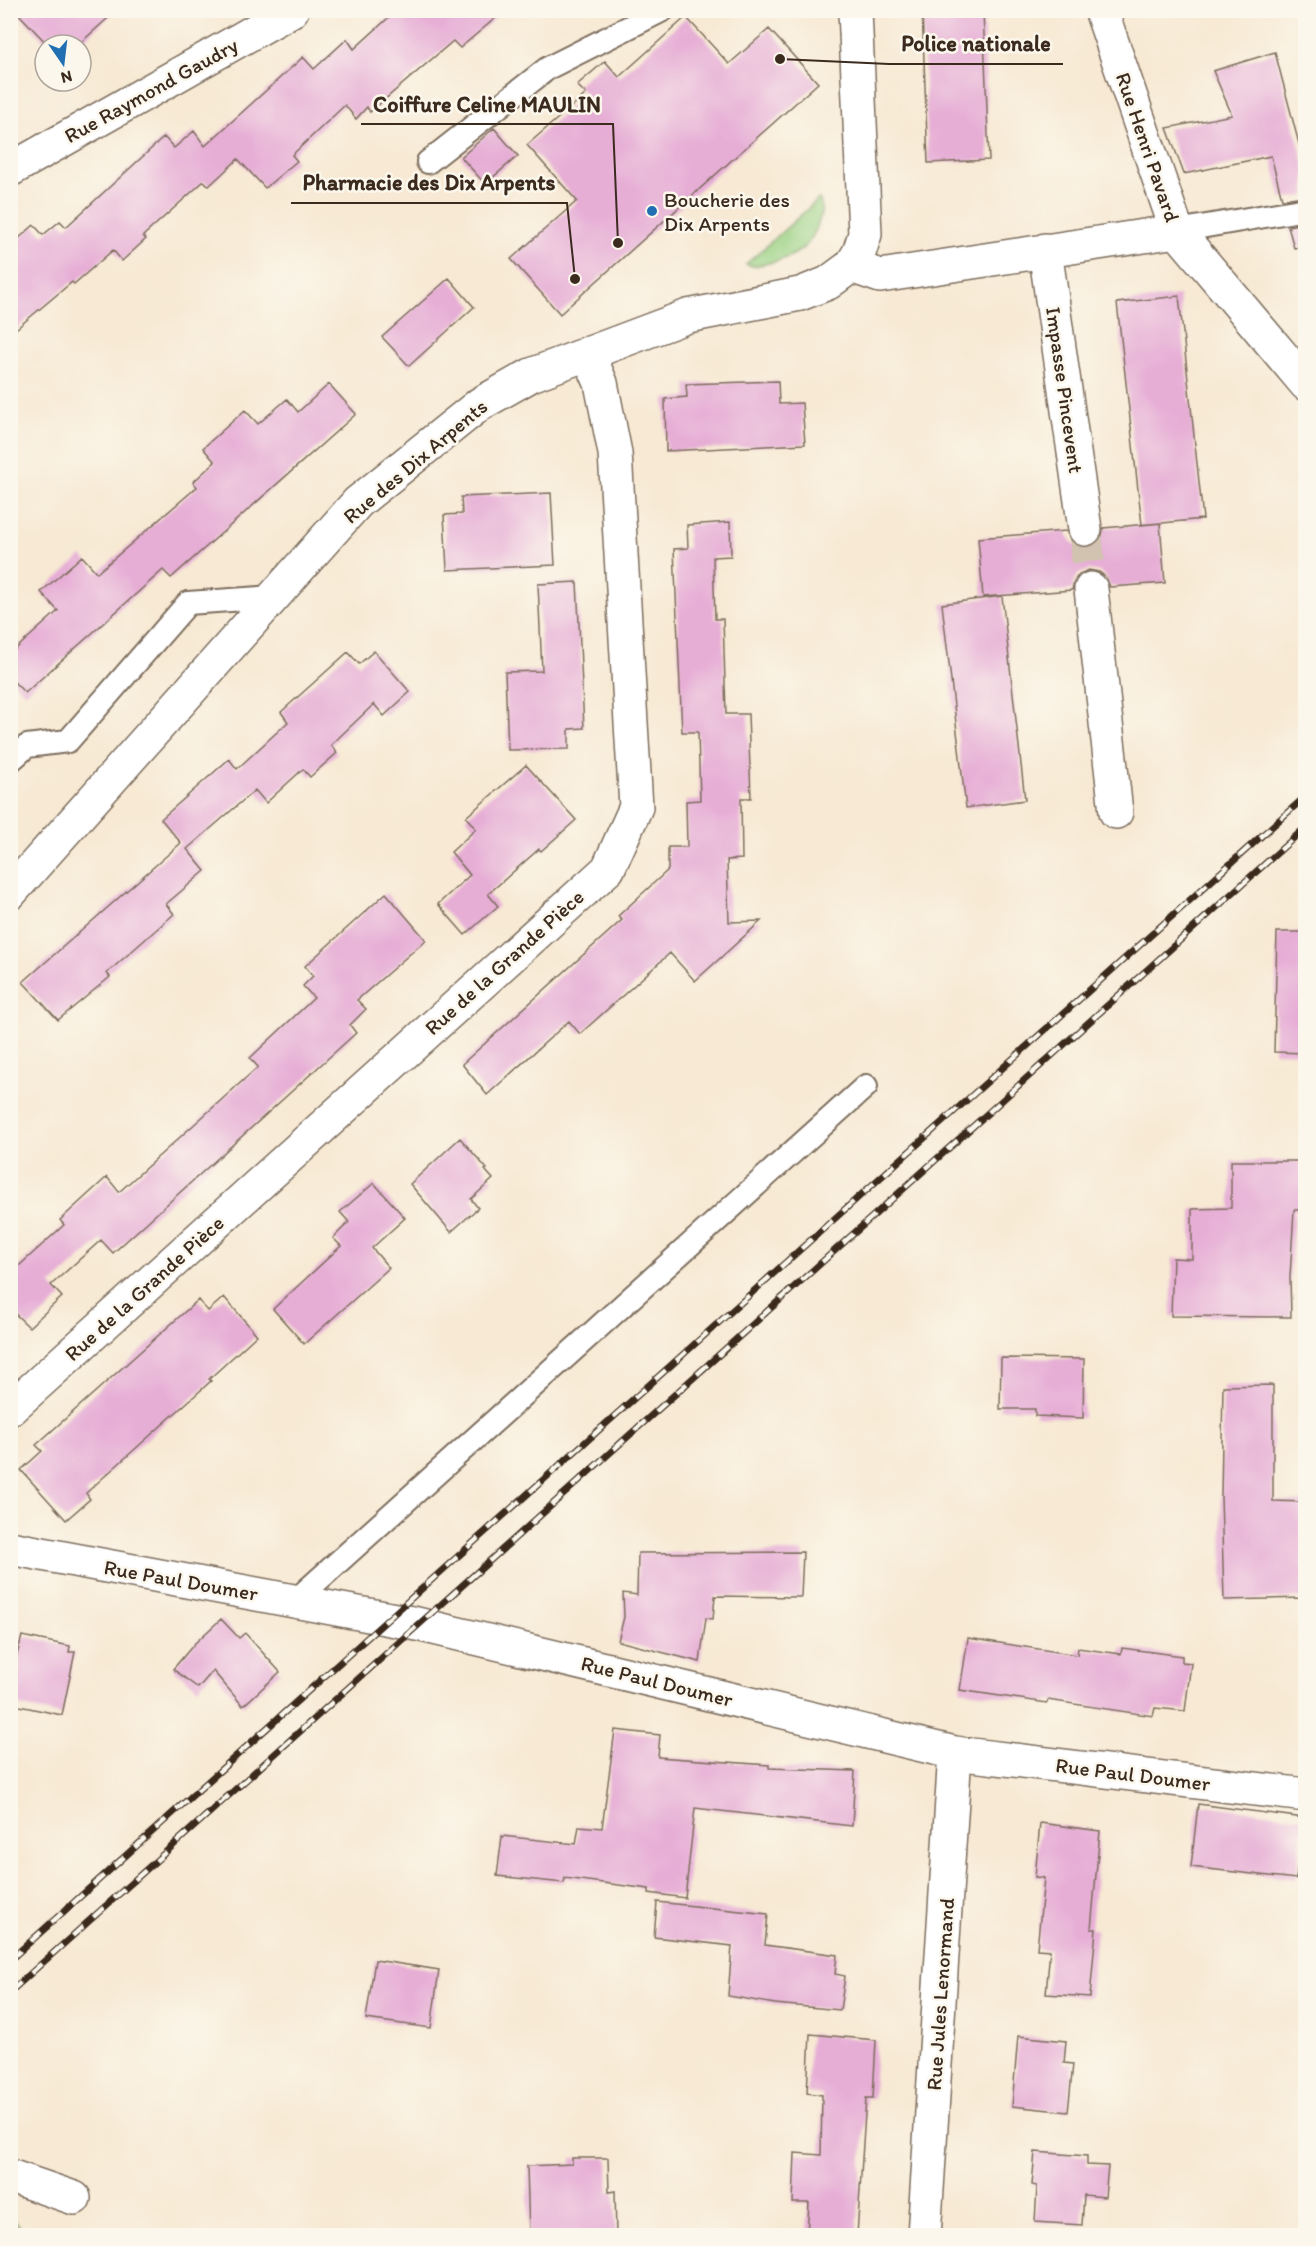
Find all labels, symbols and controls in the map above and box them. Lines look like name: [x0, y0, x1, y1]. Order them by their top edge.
callout: Police nationale: [889, 24, 1063, 64]
text: Police nationale: [901, 30, 1051, 57]
street label: Rue Raymond Gaudry: [60, 32, 242, 148]
north arrow: [33, 33, 93, 93]
text: N: [59, 67, 74, 88]
street label: Rue Henri Pavard: [1111, 69, 1185, 225]
callout: Coiffure Celine MAULIN: [361, 84, 613, 124]
text: Coiffure Celine MAULIN: [373, 91, 601, 118]
callout: Pharmacie des Dix Arpents: [291, 163, 567, 203]
text: Pharmacie des Dix Arpents: [303, 169, 556, 196]
place label: Boucherie des Dix Arpents: [664, 187, 790, 236]
marker: Boucherie des Dix Arpents: [645, 204, 659, 218]
street label: Impasse Pincevent: [1041, 305, 1089, 475]
street label: Rue des Dix Arpents: [338, 393, 492, 529]
street label: Rue de la Grande Pièce: [419, 884, 589, 1040]
street label: Rue de la Grande Pièce: [59, 1210, 229, 1366]
street label: Rue Paul Doumer: [102, 1554, 260, 1606]
street label: Rue Paul Doumer: [578, 1650, 736, 1712]
street label: Rue Paul Doumer: [1054, 1752, 1212, 1796]
street label: Rue Jules Lenormand: [921, 1896, 959, 2091]

